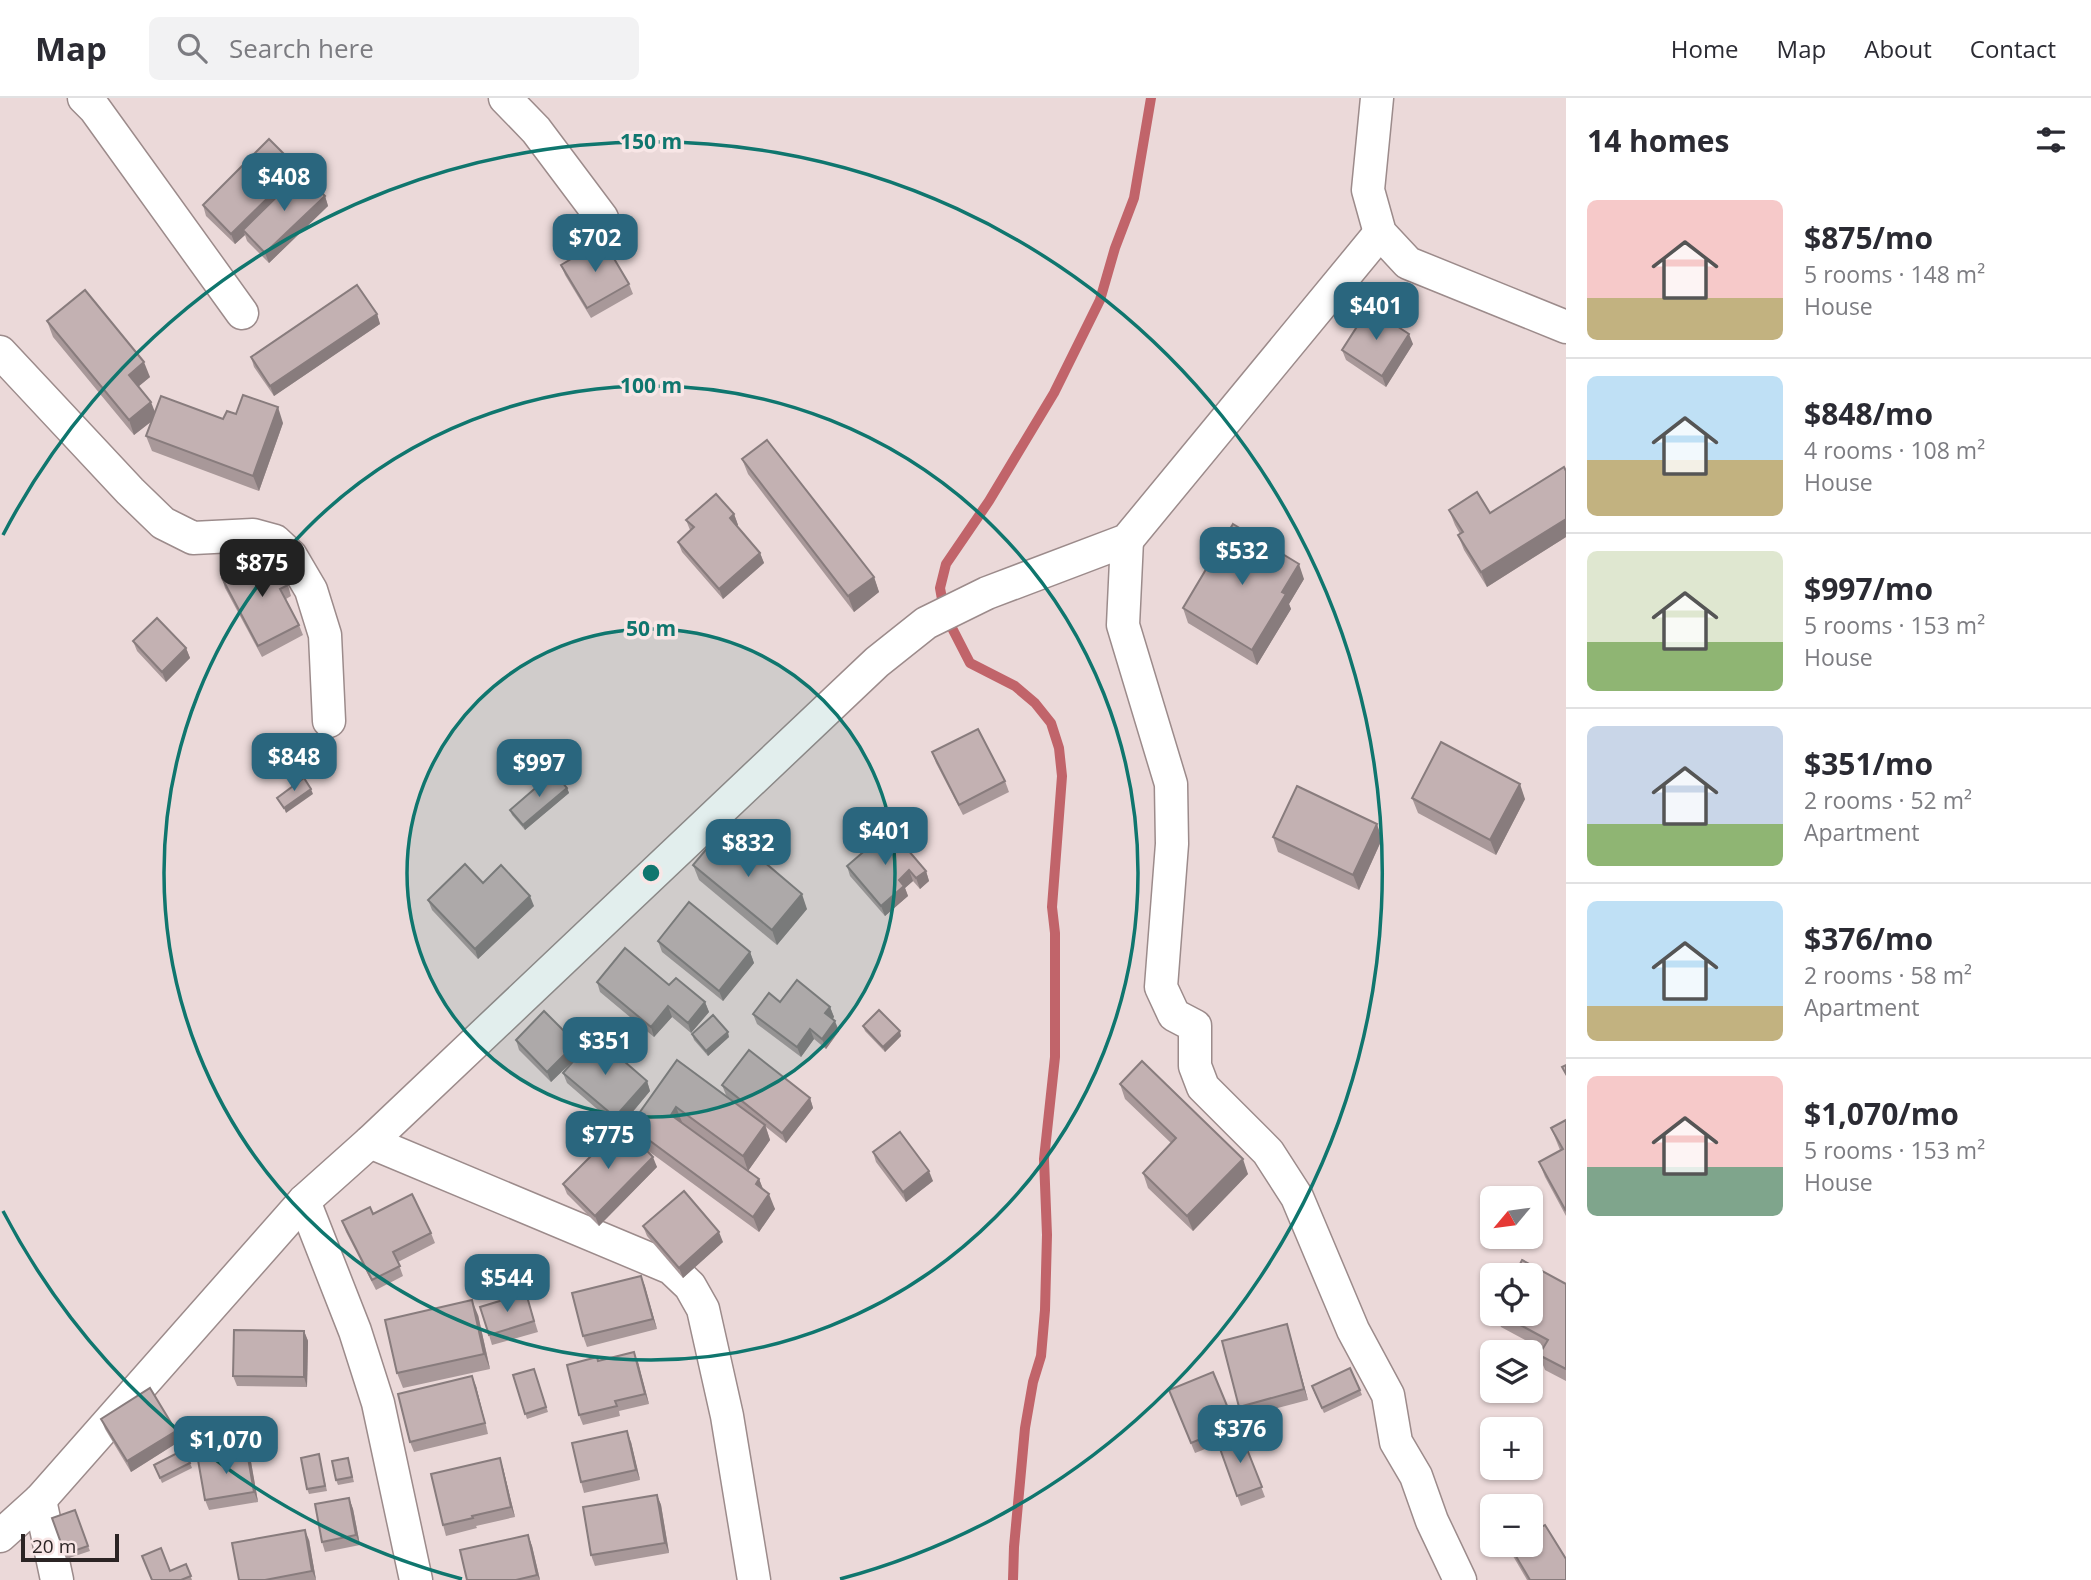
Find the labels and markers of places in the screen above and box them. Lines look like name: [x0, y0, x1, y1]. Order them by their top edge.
pin: $408: [243, 153, 325, 213]
pin: $702: [554, 214, 636, 274]
pin: $401: [1335, 282, 1417, 342]
pin: $532: [1201, 528, 1283, 587]
pin: $875: [221, 540, 303, 599]
pin: $848: [253, 734, 335, 793]
pin: $997: [498, 740, 580, 799]
pin: $401: [844, 808, 926, 867]
pin: $832: [707, 820, 789, 879]
centre of rings: [639, 861, 663, 885]
pin: $351: [564, 1018, 646, 1077]
pin: $775: [567, 1112, 649, 1171]
pin: $544: [466, 1254, 548, 1314]
pin: $376: [1199, 1406, 1281, 1465]
pin: $1,070: [169, 1416, 283, 1476]

